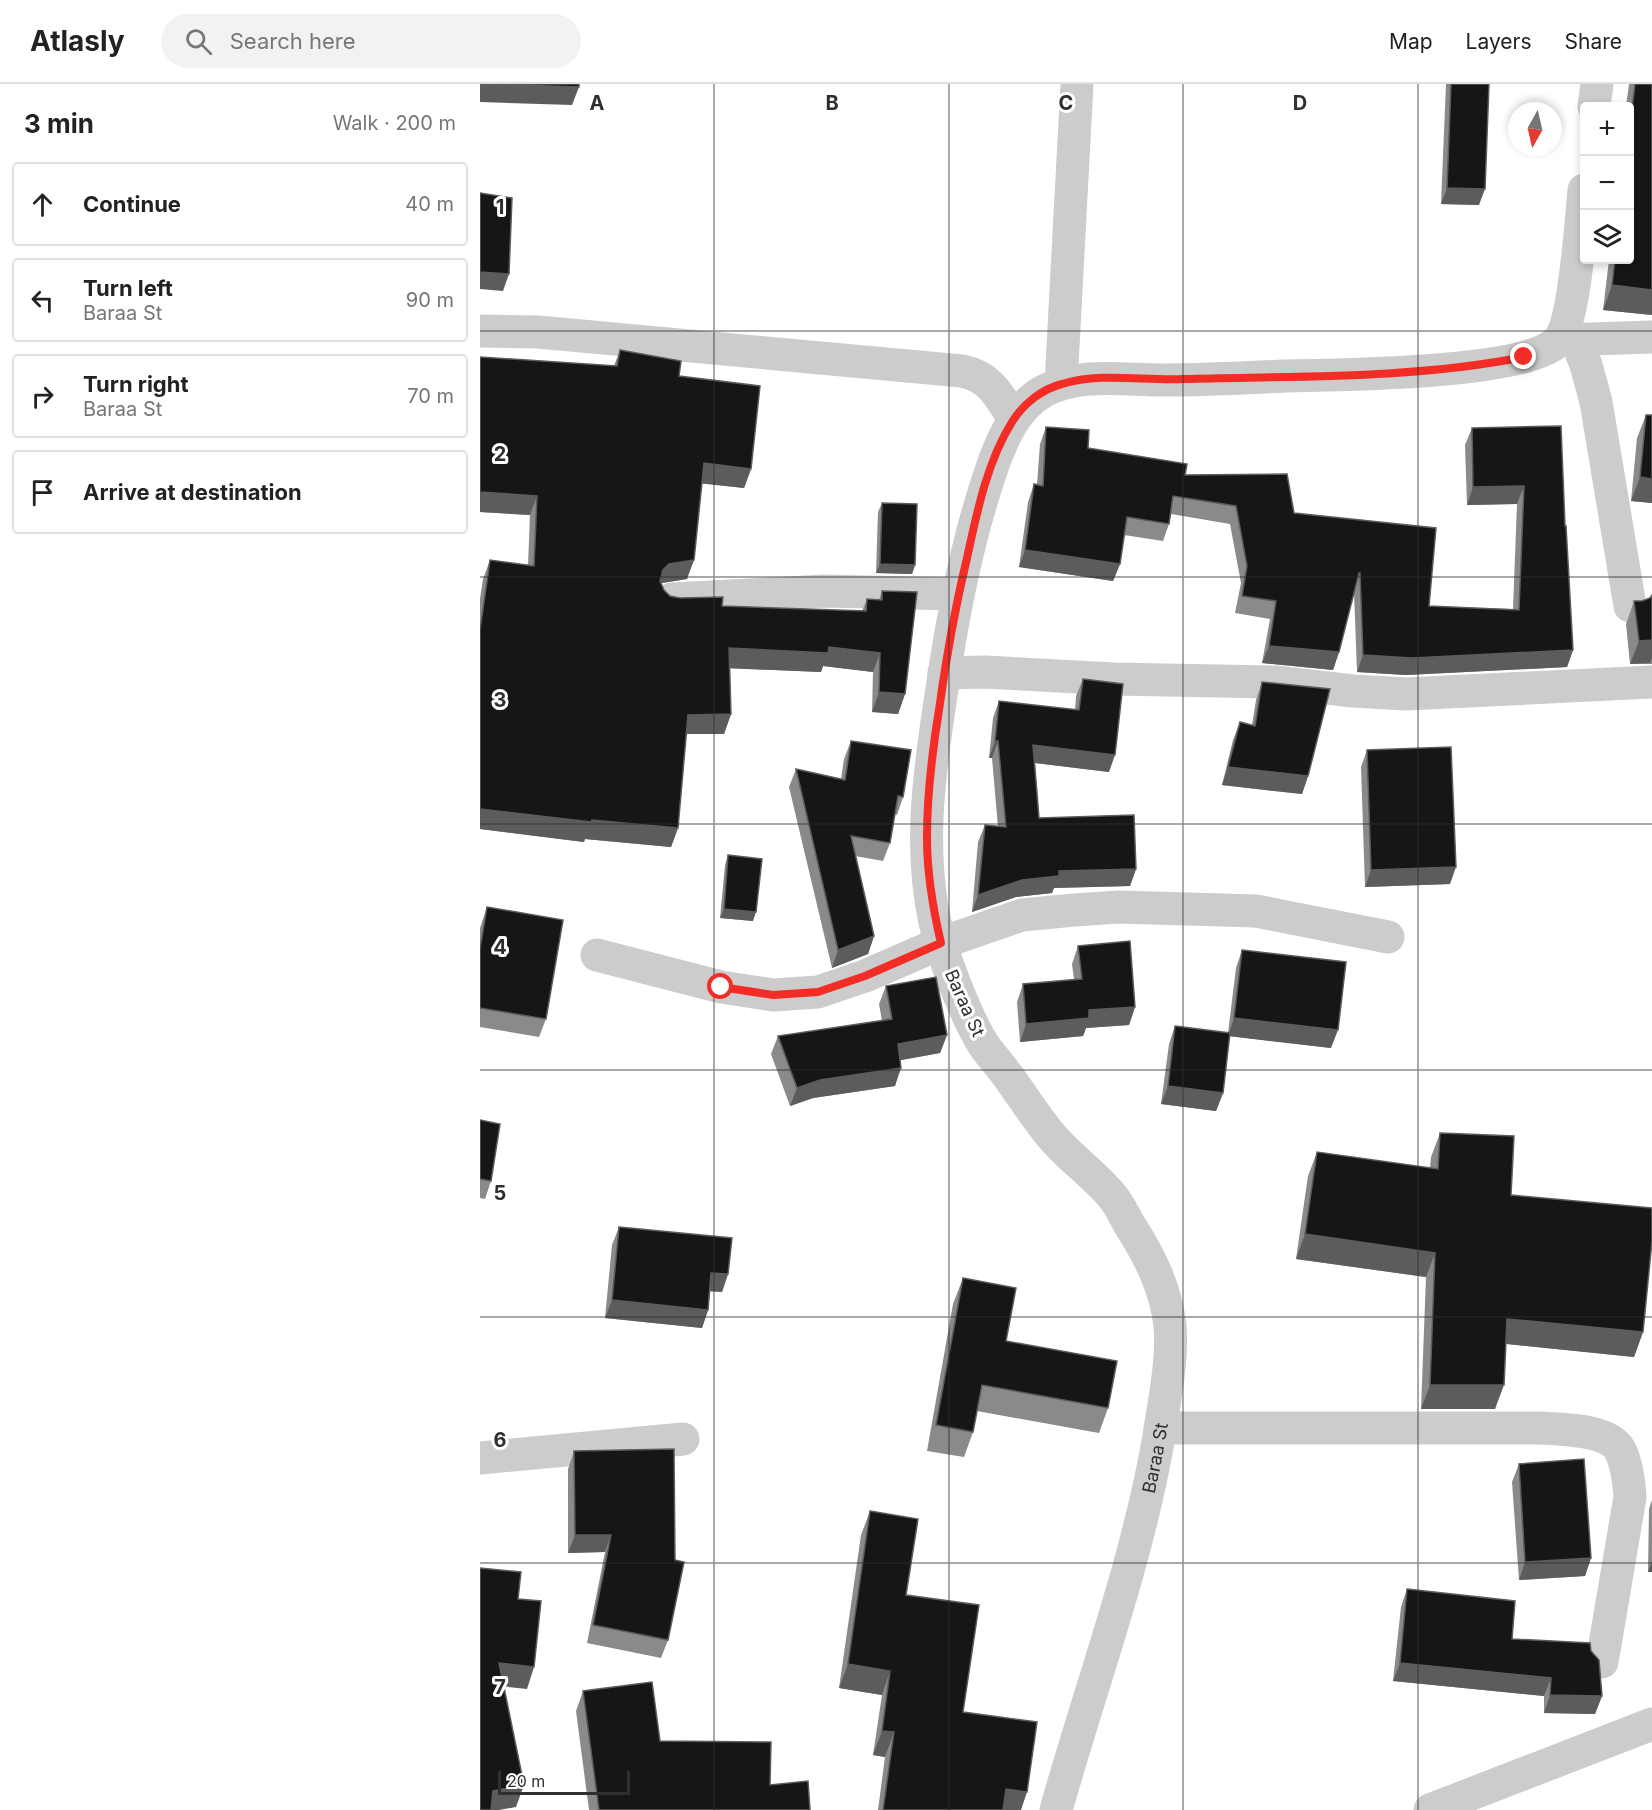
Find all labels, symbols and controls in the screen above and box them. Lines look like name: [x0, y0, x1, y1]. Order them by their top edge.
search box: [161, 14, 581, 68]
text: Atlasly: [30, 24, 125, 58]
icon: search: [182, 25, 215, 58]
text: Search here: [230, 28, 356, 54]
text: Map: [1389, 29, 1433, 54]
text: Layers: [1466, 29, 1532, 54]
text: Share: [1565, 29, 1622, 54]
text: A: [590, 91, 605, 115]
text: B: [825, 91, 839, 115]
text: C: [1059, 91, 1073, 115]
text: D: [1293, 91, 1307, 115]
north arrow: [1508, 102, 1562, 156]
map controls: [1580, 102, 1634, 264]
button: +: [1580, 102, 1634, 156]
text: 3 min: [24, 108, 94, 139]
text: Walk · 200 m: [333, 111, 456, 135]
button: −: [1580, 156, 1634, 210]
icon: ahead: [26, 188, 59, 221]
text: Continue: [83, 191, 181, 217]
text: 40 m: [405, 192, 454, 216]
text: 1: [496, 195, 504, 219]
button: layers: [1580, 210, 1634, 264]
text: Turn left: [83, 275, 173, 301]
icon: left: [26, 284, 59, 317]
text: 90 m: [406, 288, 454, 312]
text: Baraa St: [83, 301, 162, 325]
route end: [1510, 343, 1536, 369]
text: Turn right: [83, 371, 189, 397]
icon: right: [26, 380, 59, 413]
text: 70 m: [407, 384, 454, 408]
text: Baraa St: [83, 397, 162, 421]
text: 2: [494, 442, 506, 466]
icon: arrive: [26, 476, 59, 509]
text: Arrive at destination: [83, 479, 302, 505]
text: 3: [494, 688, 506, 712]
text: 4: [493, 935, 507, 959]
street label: Baraa St: [941, 966, 989, 1040]
route start: [707, 973, 733, 999]
text: 5: [494, 1181, 506, 1205]
street label: Baraa St: [1137, 1421, 1171, 1495]
text: 6: [494, 1428, 507, 1452]
text: 7: [494, 1675, 506, 1699]
scale bar: [498, 1768, 630, 1796]
text: 20 m: [507, 1771, 545, 1791]

